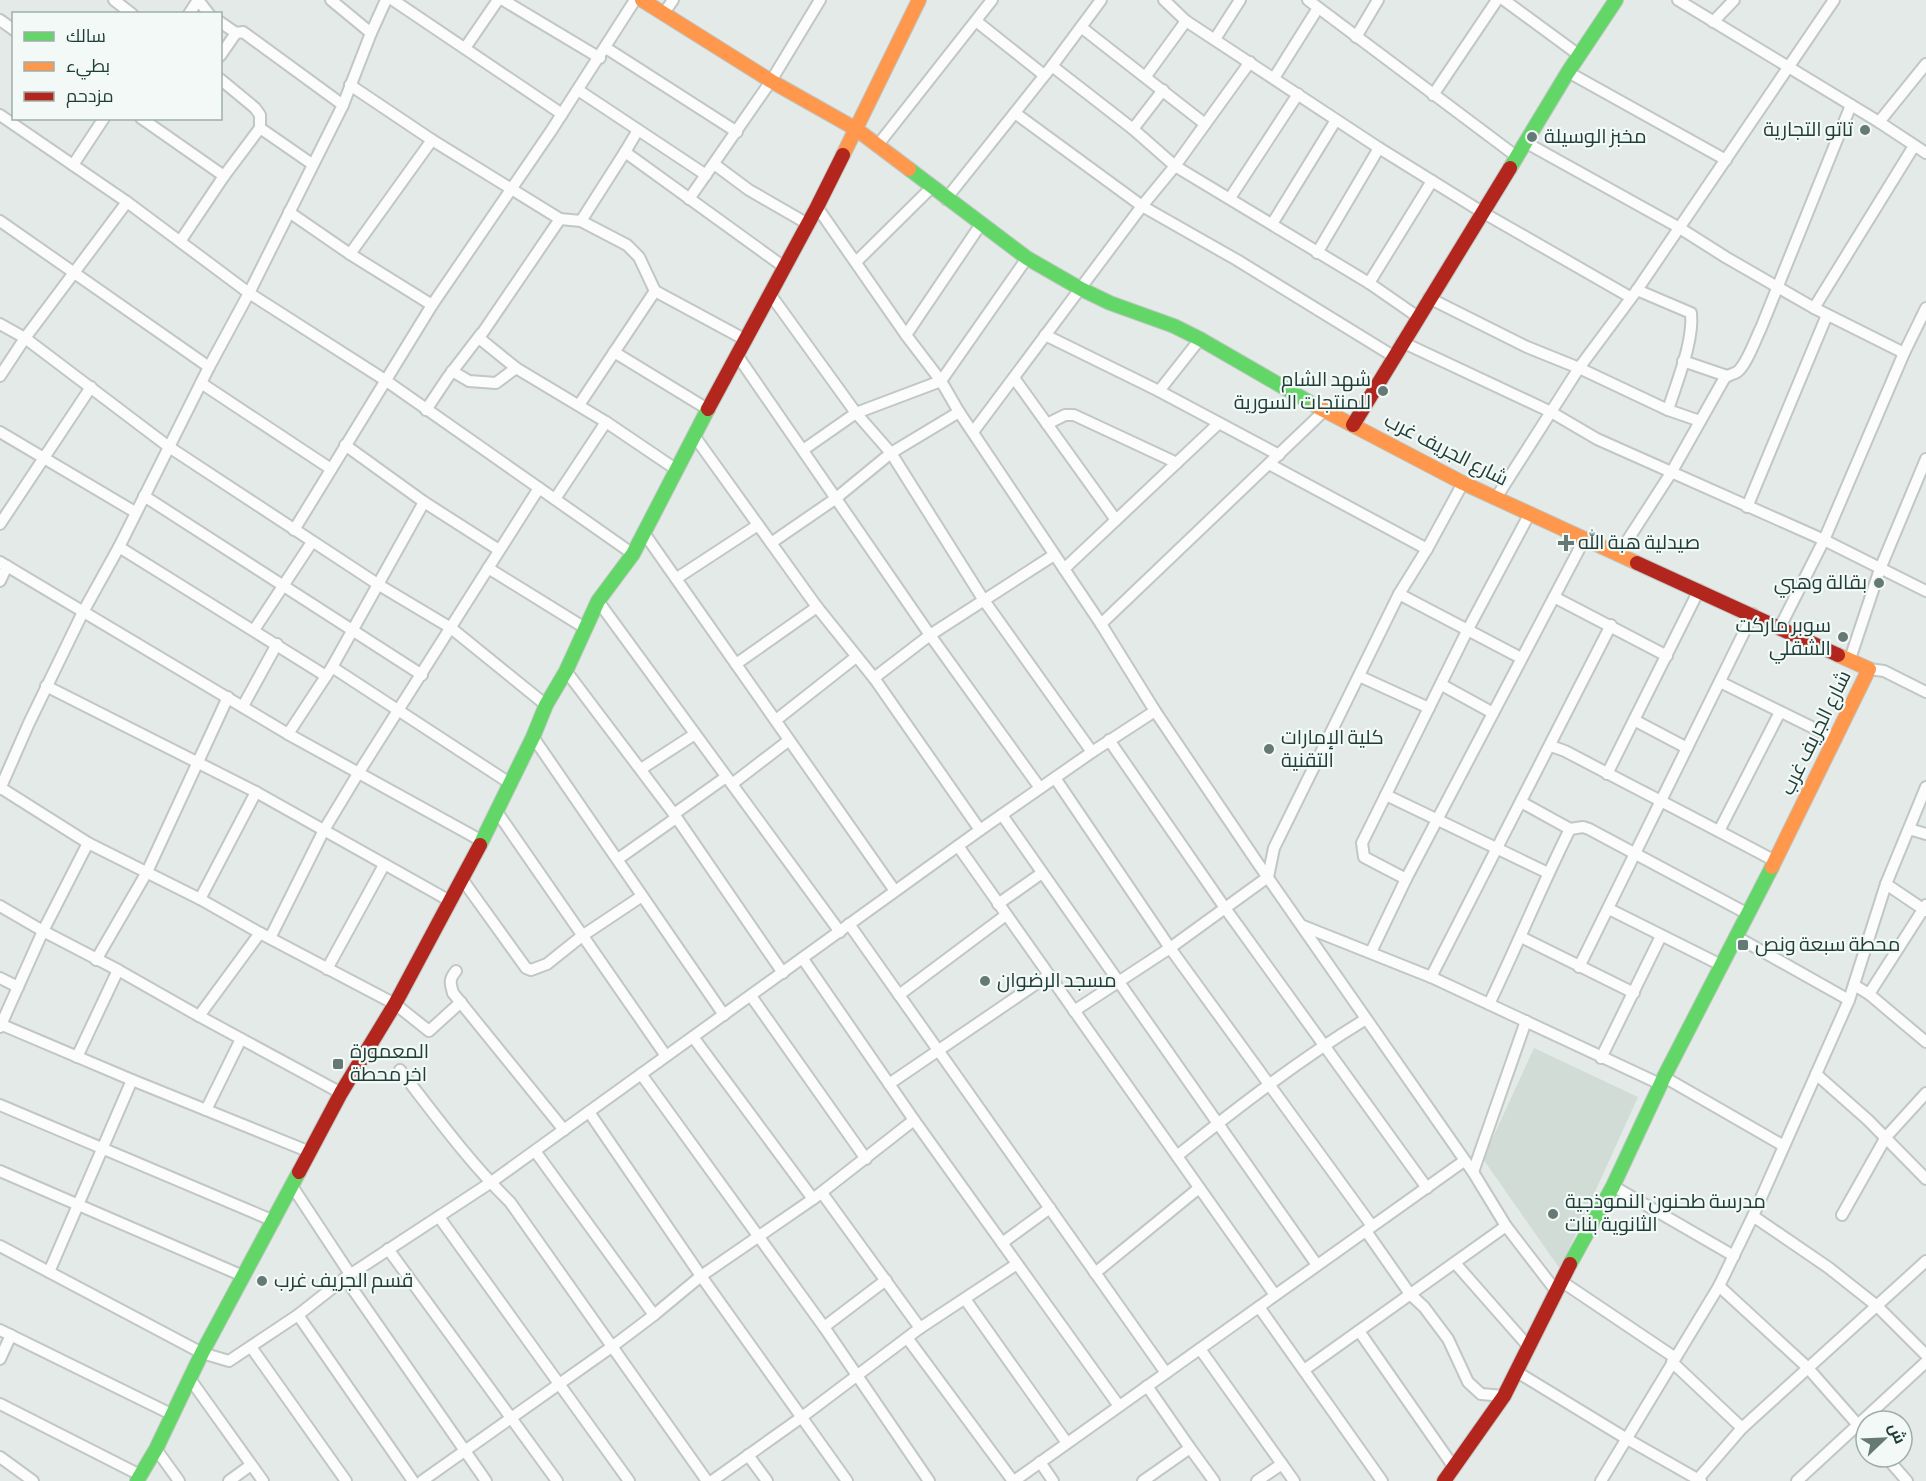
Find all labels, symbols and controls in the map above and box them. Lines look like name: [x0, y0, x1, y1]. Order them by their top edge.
legend: [12, 12, 222, 120]
text: سالك: [66, 26, 106, 47]
text: بطيء: [66, 56, 110, 80]
text: مزدحم: [66, 86, 114, 108]
place label: تاتو التجارية: [1763, 118, 1854, 142]
marker: تاتو التجارية: [1858, 123, 1872, 137]
place label: مخبز الوسيلة: [1544, 125, 1647, 149]
marker: مخبز الوسيلة: [1525, 130, 1539, 144]
place label: شهد الشام للمنتجات السورية: [1234, 368, 1371, 415]
marker: شهد الشام للمنتجات السورية: [1376, 384, 1390, 398]
street label: شارع الجريف غرب: [1380, 408, 1512, 492]
place label: صيدلية هبة الله: [1578, 529, 1700, 555]
marker: صيدلية هبة الله: [1559, 536, 1573, 550]
place label: بقالة وهبي: [1774, 571, 1867, 598]
marker: بقالة وهبي: [1872, 576, 1886, 590]
place label: سوبر ماركت الشقلي: [1736, 614, 1831, 664]
marker: سوبر ماركت الشقلي: [1836, 630, 1850, 644]
street label: شارع الجريف غرب: [1775, 667, 1857, 800]
place label: كلية الإمارات التقنية: [1281, 726, 1384, 773]
marker: كلية الإمارات التقنية: [1262, 742, 1276, 756]
place label: محطة سبعة ونص: [1755, 933, 1900, 957]
marker: محطة سبعة ونص: [1736, 938, 1750, 952]
place label: مسجد الرضوان: [997, 969, 1117, 993]
marker: مسجد الرضوان: [978, 974, 992, 988]
place label: المعمورة اخر محطة: [350, 1040, 429, 1087]
marker: المعمورة اخر محطة: [331, 1057, 345, 1071]
place label: مدرسة طحنون النموذجية الثانوية بنات: [1565, 1190, 1766, 1237]
marker: مدرسة طحنون النموذجية الثانوية بنات: [1546, 1207, 1560, 1221]
place label: قسم الجريف غرب: [274, 1269, 414, 1294]
marker: قسم الجريف غرب: [255, 1274, 269, 1288]
north arrow: [1854, 1409, 1914, 1469]
text: ش: [1884, 1421, 1909, 1447]

